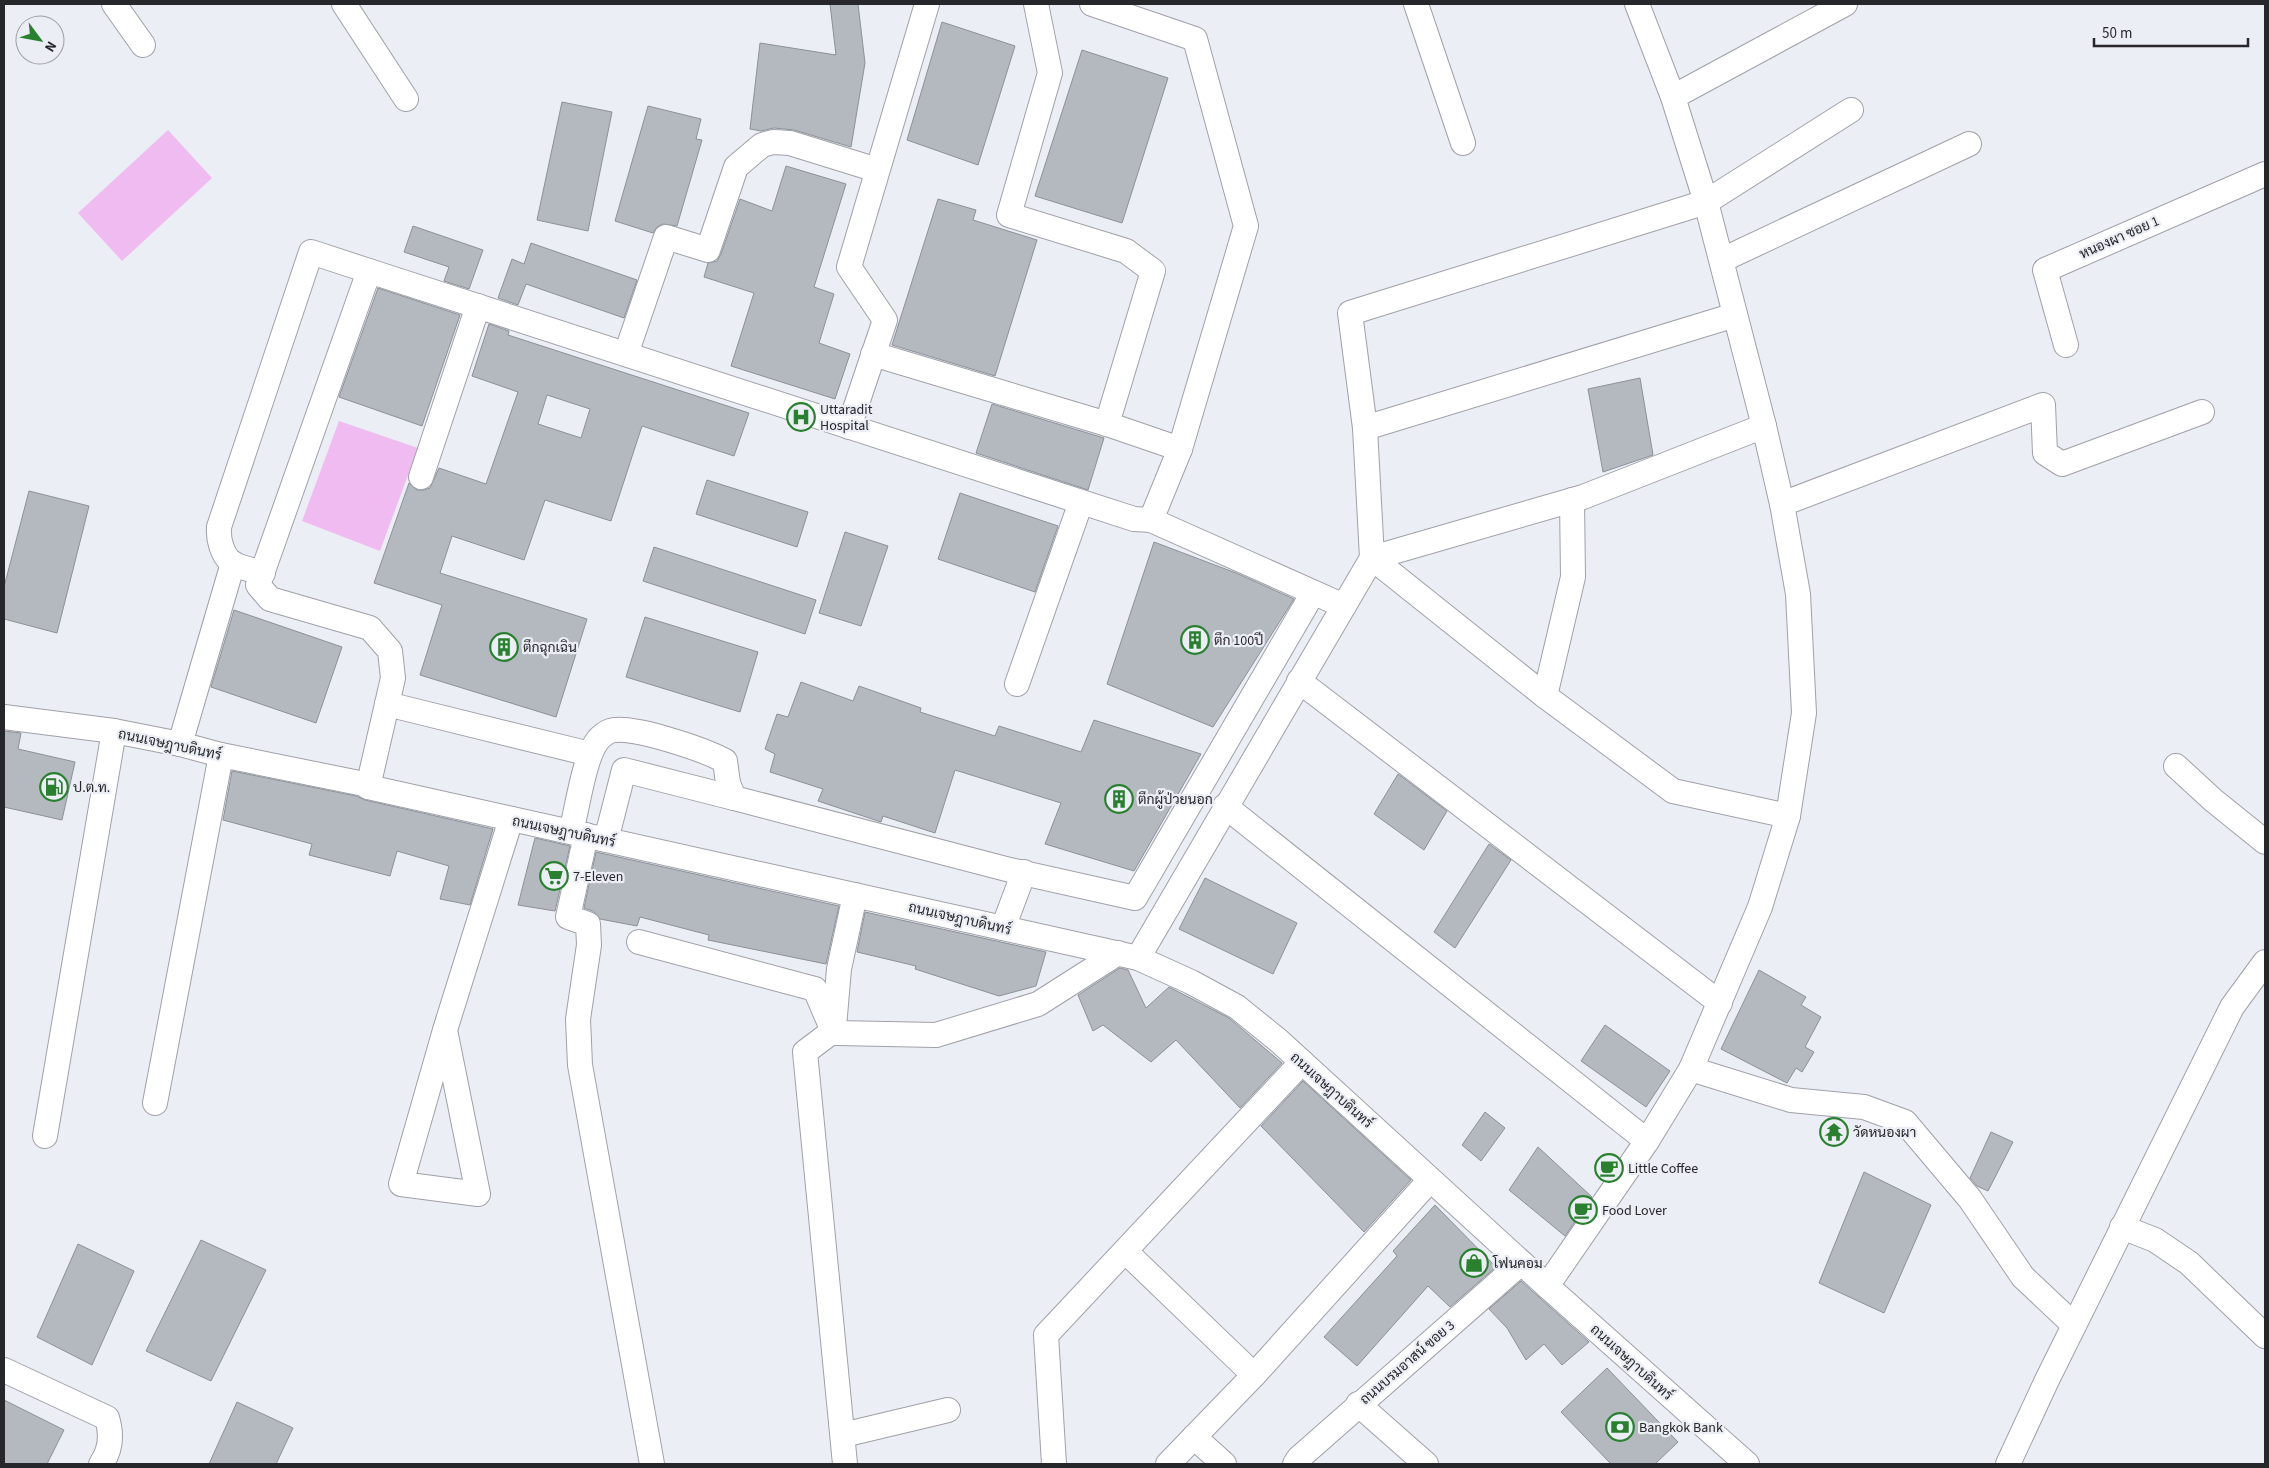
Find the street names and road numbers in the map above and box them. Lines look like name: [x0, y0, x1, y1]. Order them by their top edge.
street label: หนองผา ซอย 1: [2076, 211, 2162, 264]
street label: ถนนเจษฎาบดินทร์: [116, 724, 224, 766]
street label: ถนนเจษฎาบดินทร์: [510, 811, 618, 853]
street label: ถนนเจษฎาบดินทร์: [906, 897, 1013, 941]
street label: ถนนเจษฎาบดินทร์: [1286, 1048, 1377, 1134]
street label: ถนนบรมอาสน์ ฃอย 3: [1356, 1316, 1459, 1410]
street label: ถนนเจษฎาบดินทร์: [1586, 1320, 1677, 1406]

